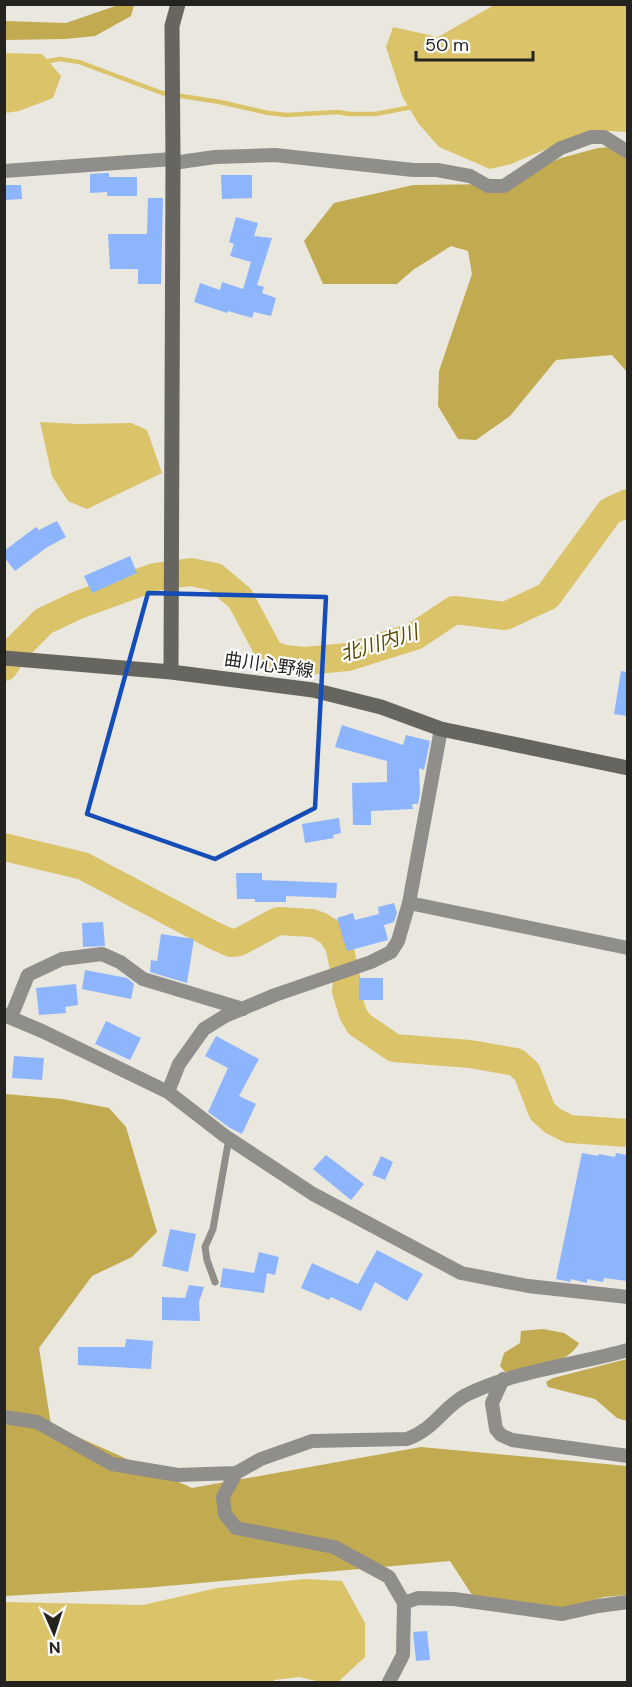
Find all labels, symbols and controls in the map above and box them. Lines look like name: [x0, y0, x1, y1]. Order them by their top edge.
scale bar: [416, 24, 533, 62]
text: 50 m: [425, 33, 469, 57]
water label: 北川内川: [337, 618, 423, 667]
street label: 曲川心野線: [223, 647, 315, 683]
north arrow: [24, 1603, 84, 1663]
text: N: [48, 1637, 61, 1658]

